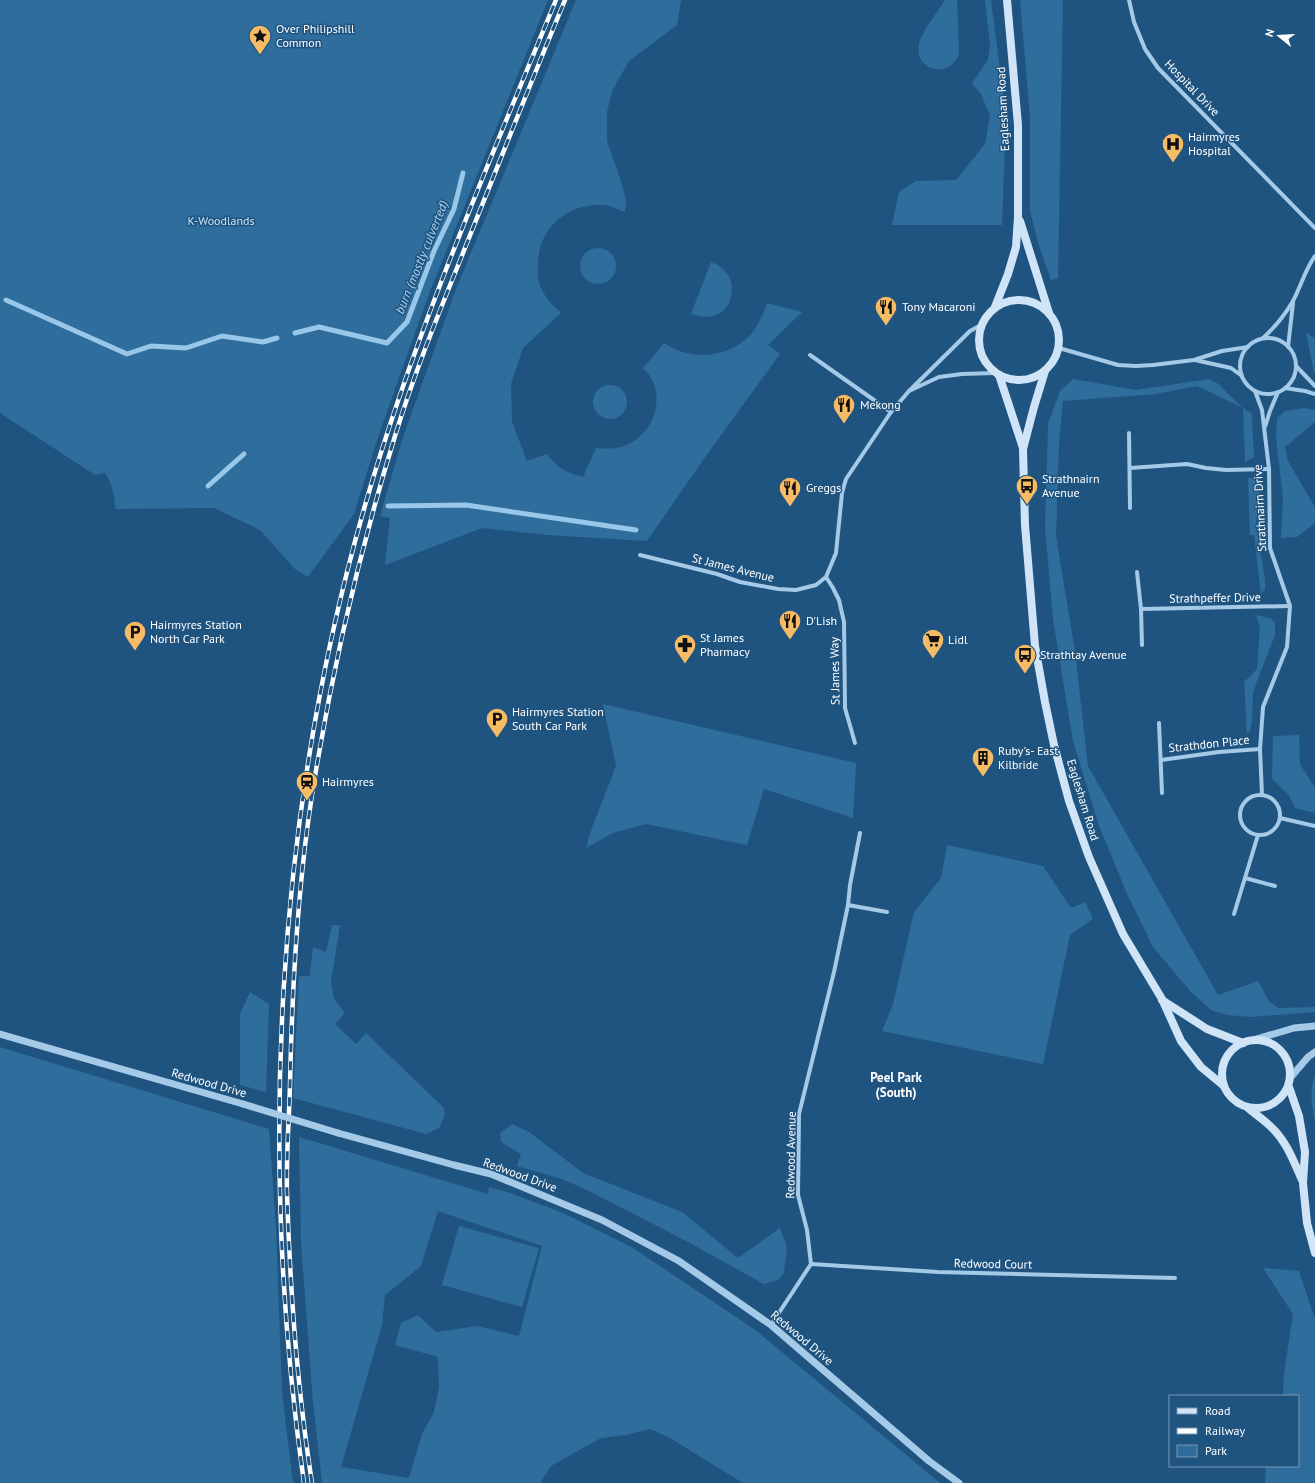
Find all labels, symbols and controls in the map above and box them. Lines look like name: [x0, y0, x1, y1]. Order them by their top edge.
north arrow: [1259, 16, 1299, 56]
place label: Over Philipshill Common: [276, 21, 355, 50]
place icon: Over Philipshill Common: [247, 23, 273, 56]
text: N: [1262, 27, 1277, 39]
street label: Hospital Drive: [1162, 56, 1223, 119]
street label: Eaglesham Road: [993, 67, 1012, 152]
place label: Hairmyres Hospital: [1188, 129, 1240, 158]
hospital icon: Hairmyres Hospital: [1160, 131, 1186, 164]
water label: burn (mostly culverted): [391, 198, 452, 316]
park label: K-Woodlands: [188, 213, 254, 228]
restaurant icon: Tony Macaroni: [873, 294, 899, 327]
place label: Tony Macaroni: [902, 299, 976, 314]
restaurant icon: Mekong: [831, 392, 857, 425]
place label: Mekong: [860, 397, 901, 412]
street label: Strathnairn Drive: [1250, 464, 1269, 552]
place label: Strathnairn Avenue: [1042, 471, 1099, 500]
bus stop icon: Strathnairn Avenue: [1014, 473, 1040, 506]
restaurant icon: Greggs: [777, 475, 803, 508]
place label: Greggs: [806, 480, 841, 495]
street label: St James Avenue: [690, 550, 776, 585]
street label: Strathpeffer Drive: [1169, 589, 1261, 606]
restaurant icon: D'Lish: [777, 608, 803, 641]
place label: D'Lish: [806, 613, 837, 628]
place label: Hairmyres Station North Car Park: [150, 617, 242, 646]
parking icon: Hairmyres Station North Car Park: [122, 619, 148, 652]
supermarket icon: Lidl: [920, 627, 946, 660]
place label: St James Pharmacy: [700, 630, 750, 659]
pharmacy icon: St James Pharmacy: [672, 632, 698, 665]
place label: Lidl: [948, 632, 968, 647]
street label: St James Way: [826, 637, 843, 705]
bus stop icon: Strathtay Avenue: [1012, 642, 1038, 675]
place label: Strathtay Avenue: [1040, 647, 1127, 662]
place label: Hairmyres Station South Car Park: [512, 704, 604, 733]
parking icon: Hairmyres Station South Car Park: [484, 706, 510, 739]
street label: Strathdon Place: [1168, 732, 1250, 755]
place label: Ruby's- East Kilbride: [998, 743, 1058, 772]
building icon: Ruby's- East Kilbride: [970, 745, 996, 778]
street label: Eaglesham Road: [1064, 757, 1103, 842]
station icon: Hairmyres: [294, 769, 320, 802]
place label: Hairmyres: [322, 774, 374, 789]
street label: Redwood Drive: [170, 1065, 248, 1100]
district label: Peel Park (South): [870, 1069, 922, 1101]
street label: Redwood Avenue: [782, 1111, 799, 1199]
street label: Redwood Drive: [481, 1154, 559, 1195]
street label: Redwood Court: [954, 1255, 1032, 1272]
street label: Redwood Drive: [768, 1307, 837, 1368]
legend: [1169, 1395, 1299, 1467]
text: Road: [1205, 1403, 1230, 1418]
text: Railway: [1205, 1423, 1245, 1438]
text: Park: [1205, 1443, 1227, 1458]

